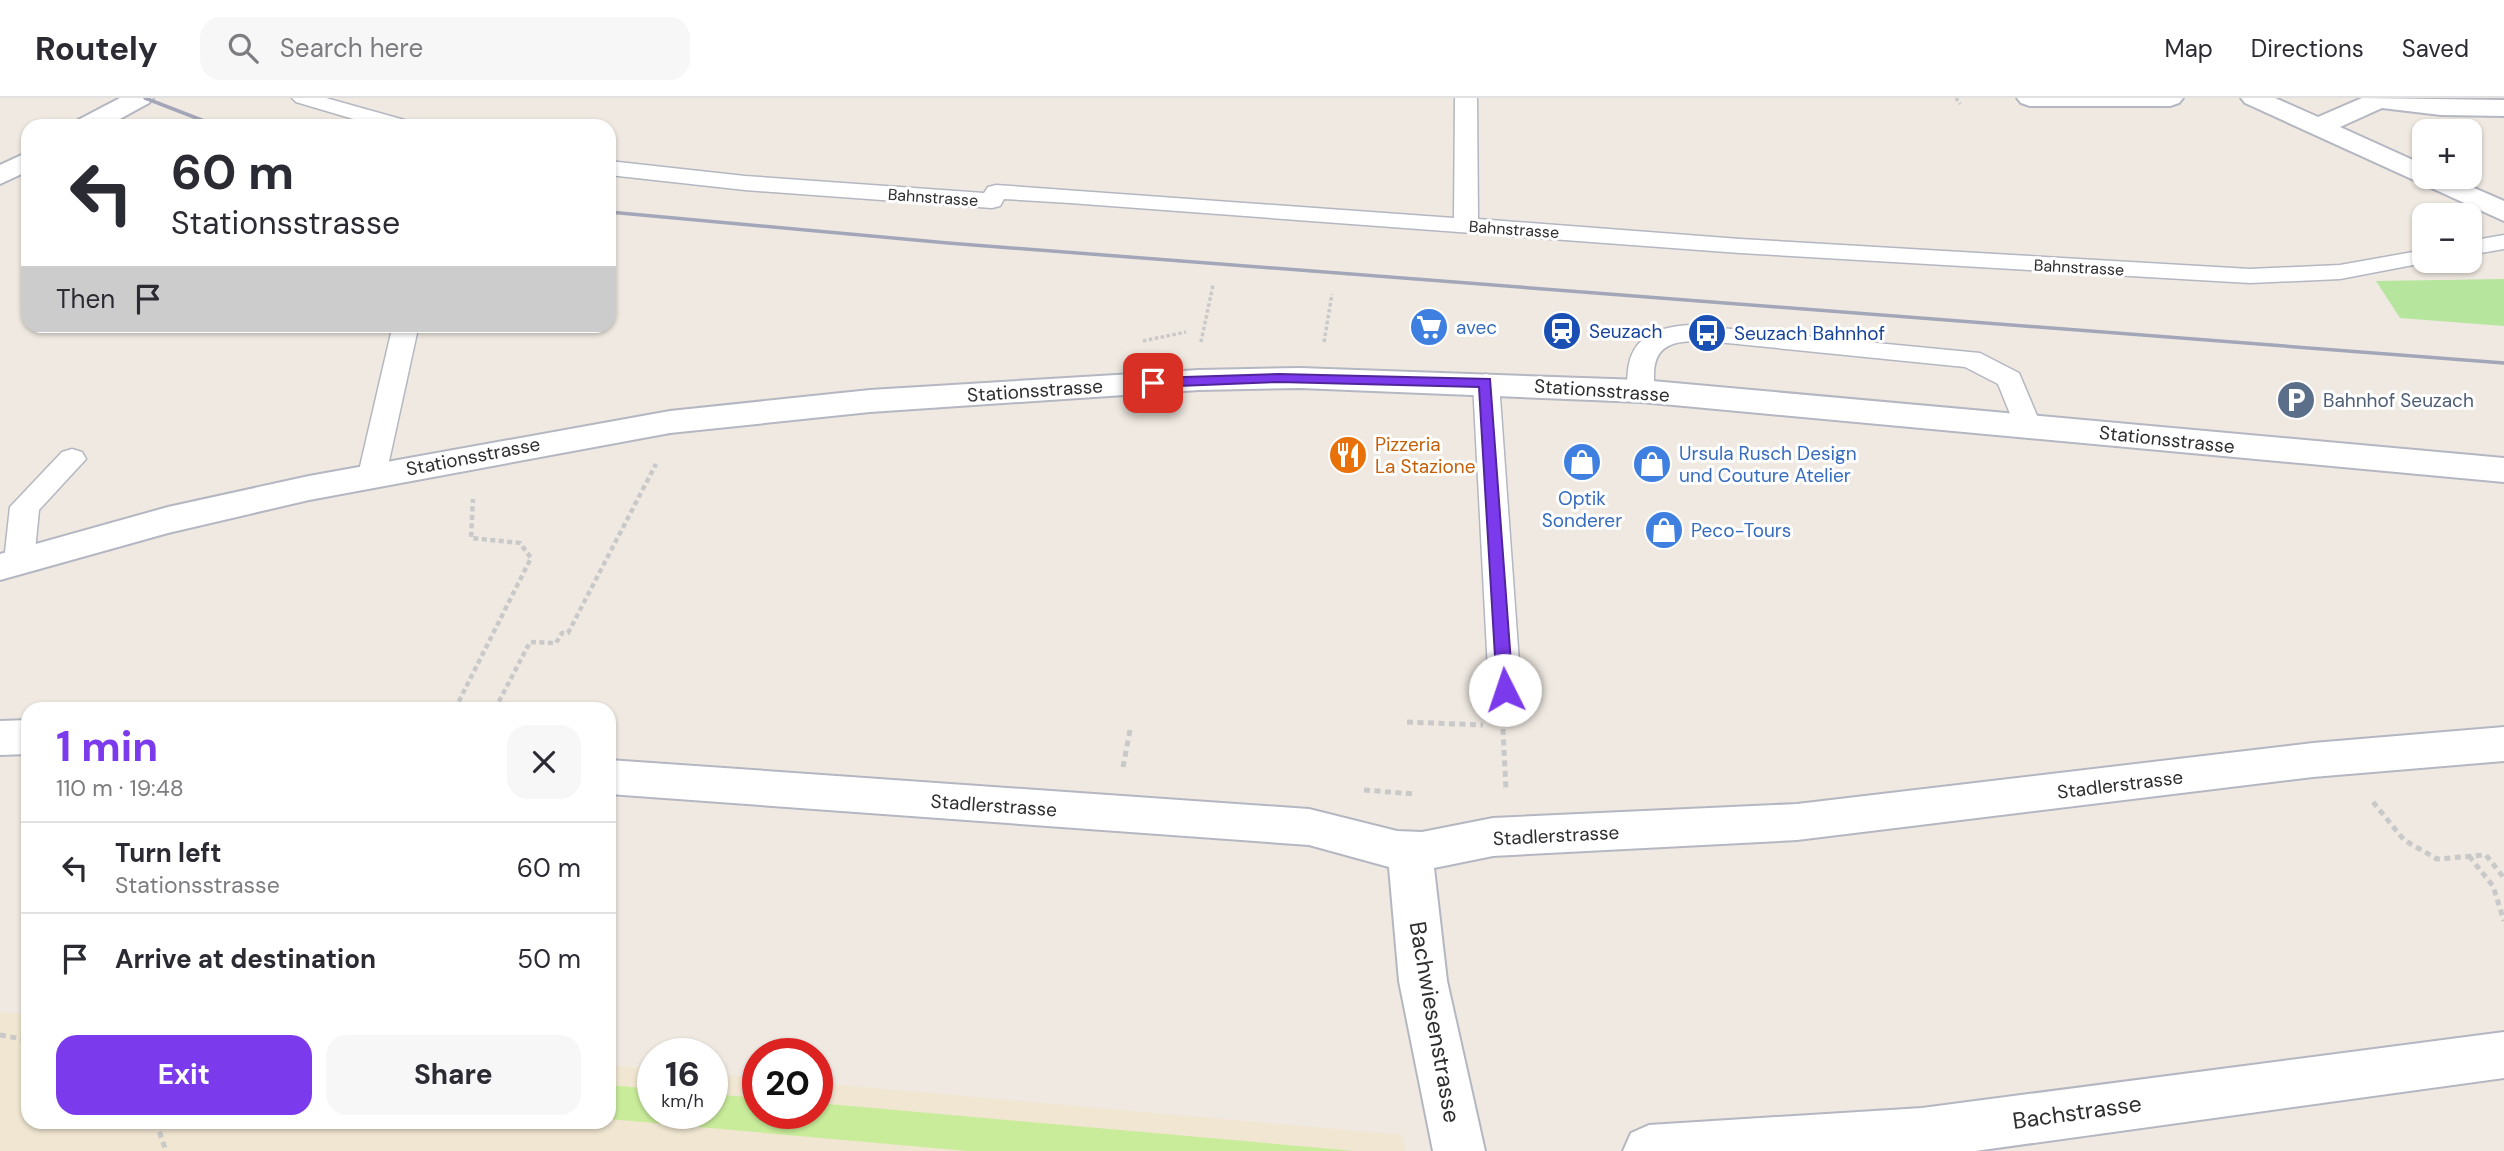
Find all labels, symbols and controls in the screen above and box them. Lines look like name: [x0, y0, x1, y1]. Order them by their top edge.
search box: [200, 17, 690, 80]
text: Routely: [35, 27, 158, 70]
icon: search: [224, 29, 262, 67]
text: Search here: [280, 31, 423, 65]
text: Map: [2165, 33, 2213, 64]
text: Directions: [2251, 33, 2364, 64]
text: Saved: [2402, 33, 2469, 64]
map controls: [2412, 119, 2482, 273]
button: +: [2412, 119, 2482, 189]
text: 60 m: [171, 140, 294, 204]
icon: left: [56, 147, 147, 238]
street label: Bahnstrasse: [887, 184, 979, 211]
text: Stationsstrasse: [171, 202, 400, 244]
button: −: [2412, 203, 2482, 273]
street label: Bahnstrasse: [1468, 216, 1560, 243]
street label: Bahnstrasse: [2033, 255, 2125, 280]
icon: arrive: [129, 280, 167, 318]
text: Then: [56, 282, 115, 316]
supermarket icon: avec: [1408, 306, 1450, 348]
station icon: Seuzach: [1541, 310, 1583, 352]
bus stop icon: Seuzach Bahnhof: [1686, 312, 1728, 354]
place label: avec: [1456, 315, 1497, 340]
place label: Seuzach: [1589, 319, 1663, 344]
place label: Seuzach Bahnhof: [1734, 321, 1885, 346]
pin: [1123, 353, 1183, 413]
icon: arrive: [1134, 364, 1172, 402]
street label: Stationsstrasse: [966, 373, 1104, 408]
street label: Stationsstrasse: [1533, 373, 1671, 408]
parking icon: Bahnhof Seuzach: [2275, 379, 2317, 421]
place label: Bahnhof Seuzach: [2323, 388, 2474, 413]
street label: Stationsstrasse: [2098, 420, 2236, 459]
street label: Stationsstrasse: [404, 431, 542, 482]
place label: Pizzeria La Stazione: [1375, 432, 1475, 479]
restaurant icon: Pizzeria La Stazione: [1327, 434, 1369, 476]
shop icon: Optik Sonderer: [1561, 441, 1603, 483]
place label: Ursula Rusch Design und Couture Atelier: [1679, 441, 1857, 488]
shop icon: Ursula Rusch Design und Couture Atelier: [1631, 443, 1673, 485]
place label: Optik Sonderer: [1542, 486, 1622, 533]
shop icon: Peco-Tours: [1643, 509, 1685, 551]
place label: Peco-Tours: [1691, 518, 1791, 543]
position arrow: [1468, 653, 1542, 727]
text: 1 min: [56, 719, 158, 774]
button: close: [507, 725, 581, 799]
street label: Stadlerstrasse: [2056, 764, 2184, 805]
text: 110 m · 19:48: [56, 773, 184, 803]
street label: Stadlerstrasse: [930, 789, 1058, 822]
street label: Stadlerstrasse: [1492, 820, 1620, 851]
text: Turn left: [115, 836, 222, 870]
icon: left: [56, 849, 94, 887]
text: 60 m: [517, 851, 581, 885]
text: Stationsstrasse: [115, 870, 280, 900]
street label: Bachwiesenstrasse: [1403, 919, 1467, 1125]
icon: arrive: [56, 940, 94, 978]
text: Arrive at destination: [115, 942, 376, 976]
text: 50 m: [517, 942, 581, 976]
button: Exit: [56, 1035, 312, 1115]
button: Share: [326, 1035, 581, 1115]
speed limit sign: 20: [742, 1038, 833, 1129]
text: 16: [665, 1051, 700, 1097]
street label: Bachstrasse: [2011, 1088, 2143, 1136]
text: km/h: [661, 1089, 704, 1113]

